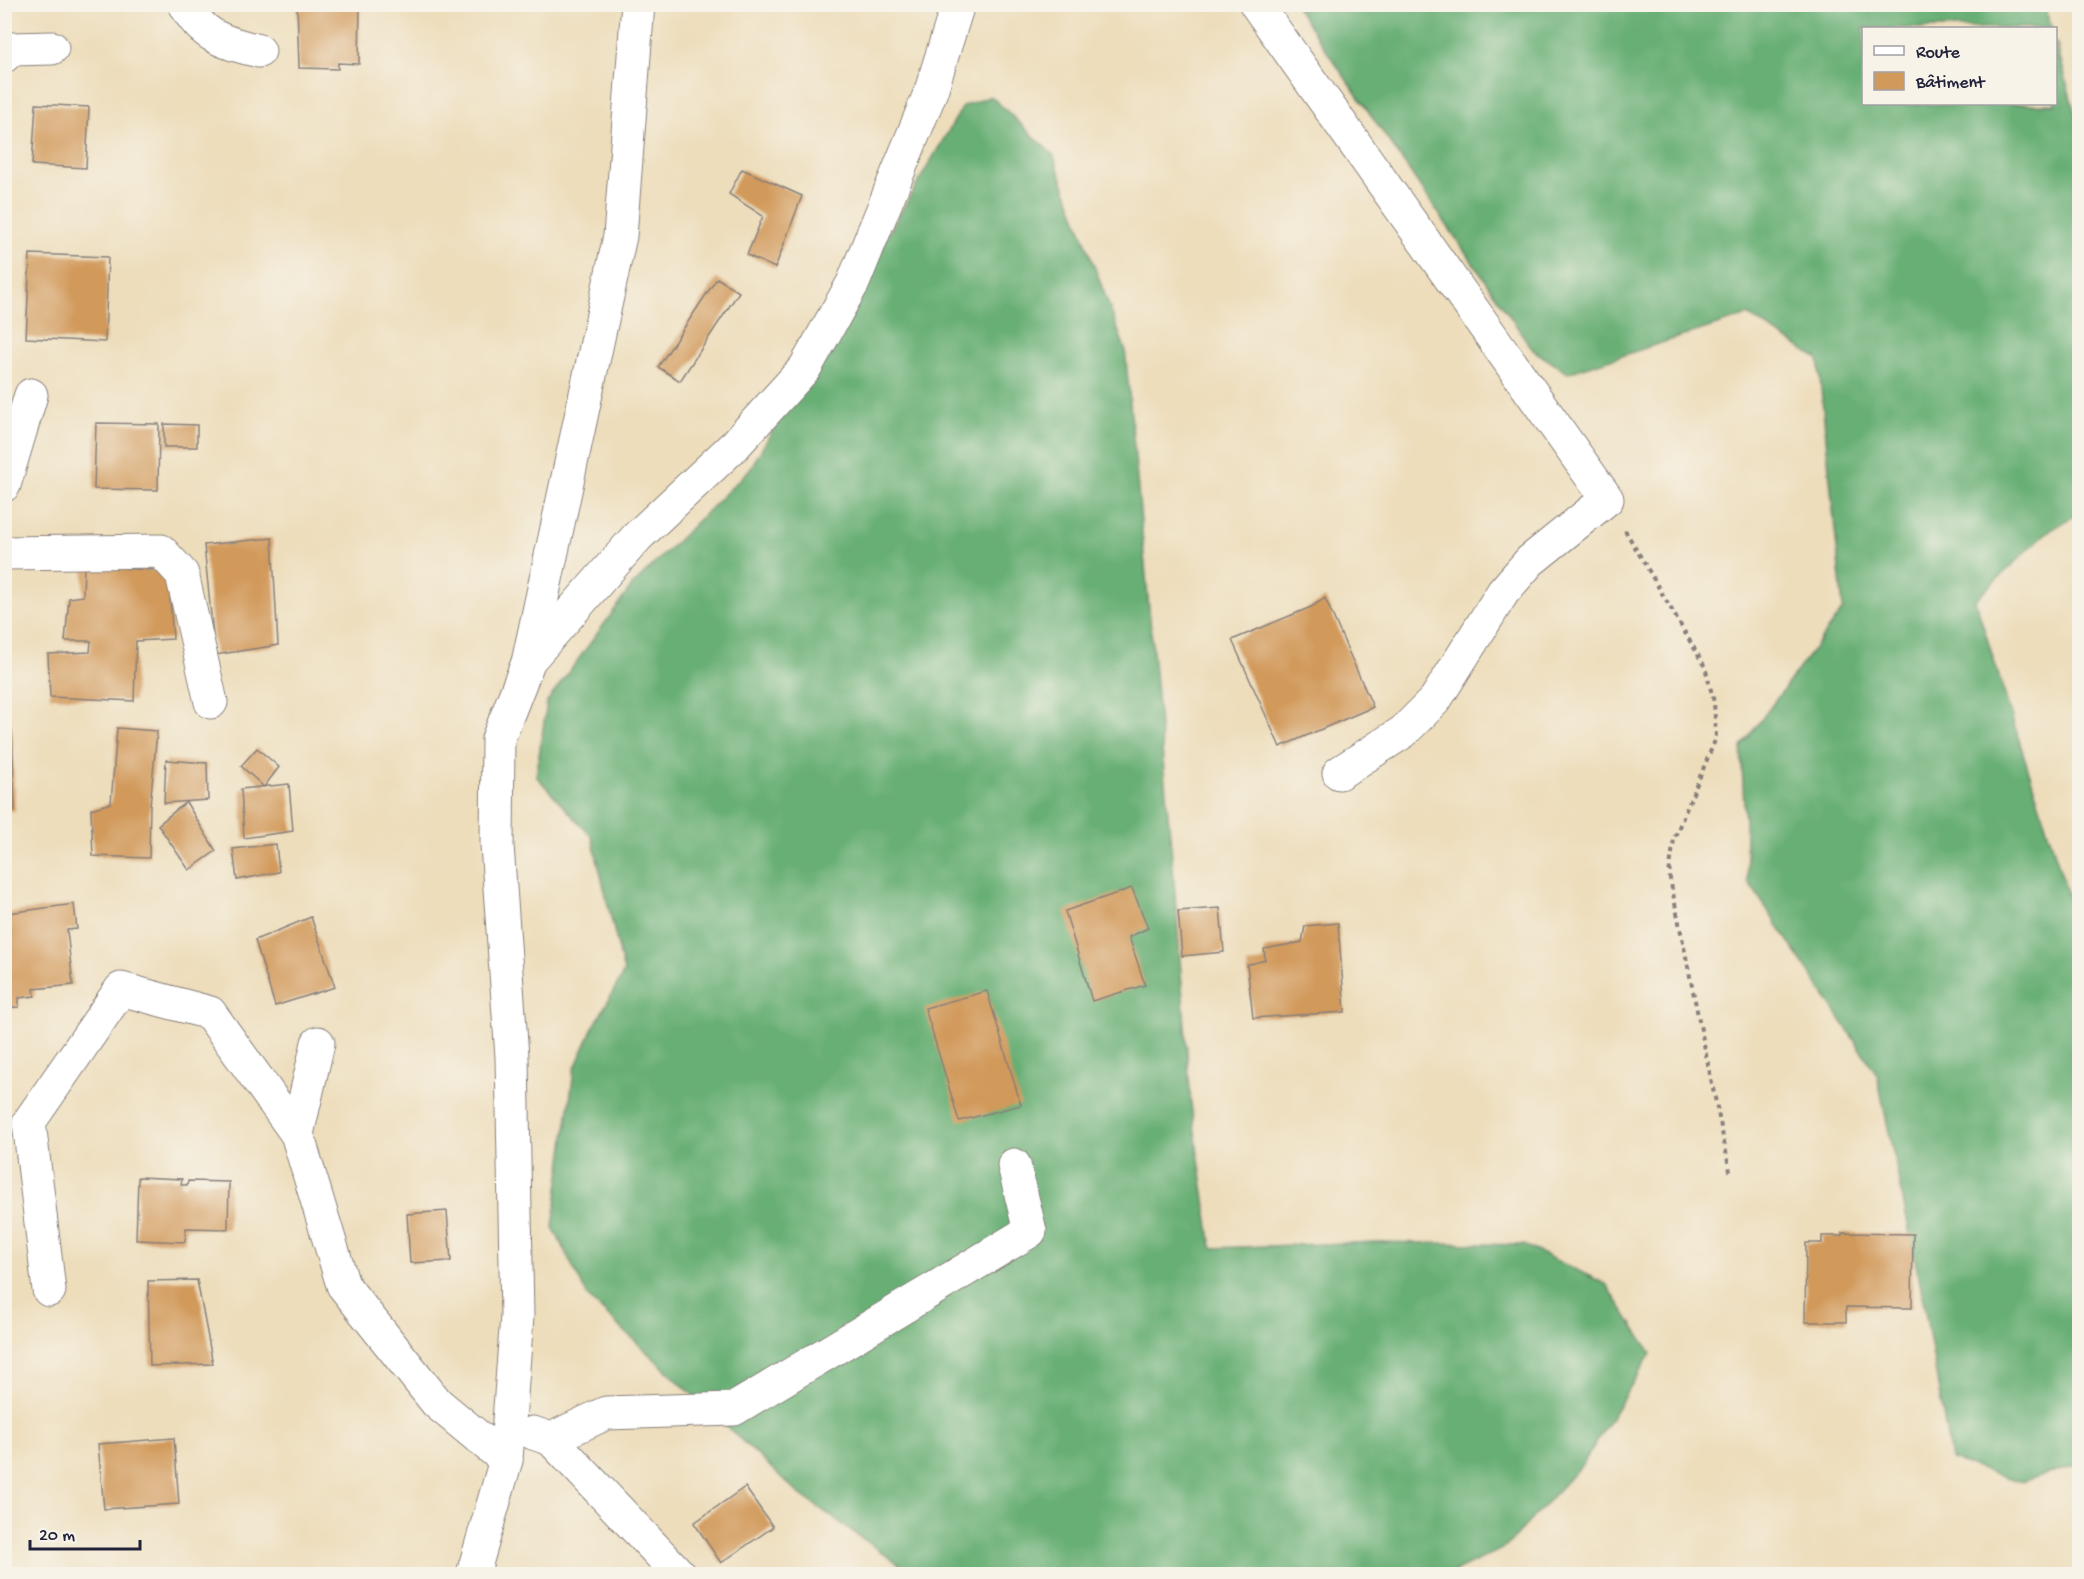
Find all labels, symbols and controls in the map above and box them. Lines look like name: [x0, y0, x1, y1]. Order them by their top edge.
legend: [1862, 27, 2057, 105]
text: Route: [1916, 43, 1961, 64]
text: Bâtiment: [1915, 73, 1986, 94]
scale bar: [30, 1513, 140, 1551]
text: 20 m: [39, 1526, 75, 1547]

